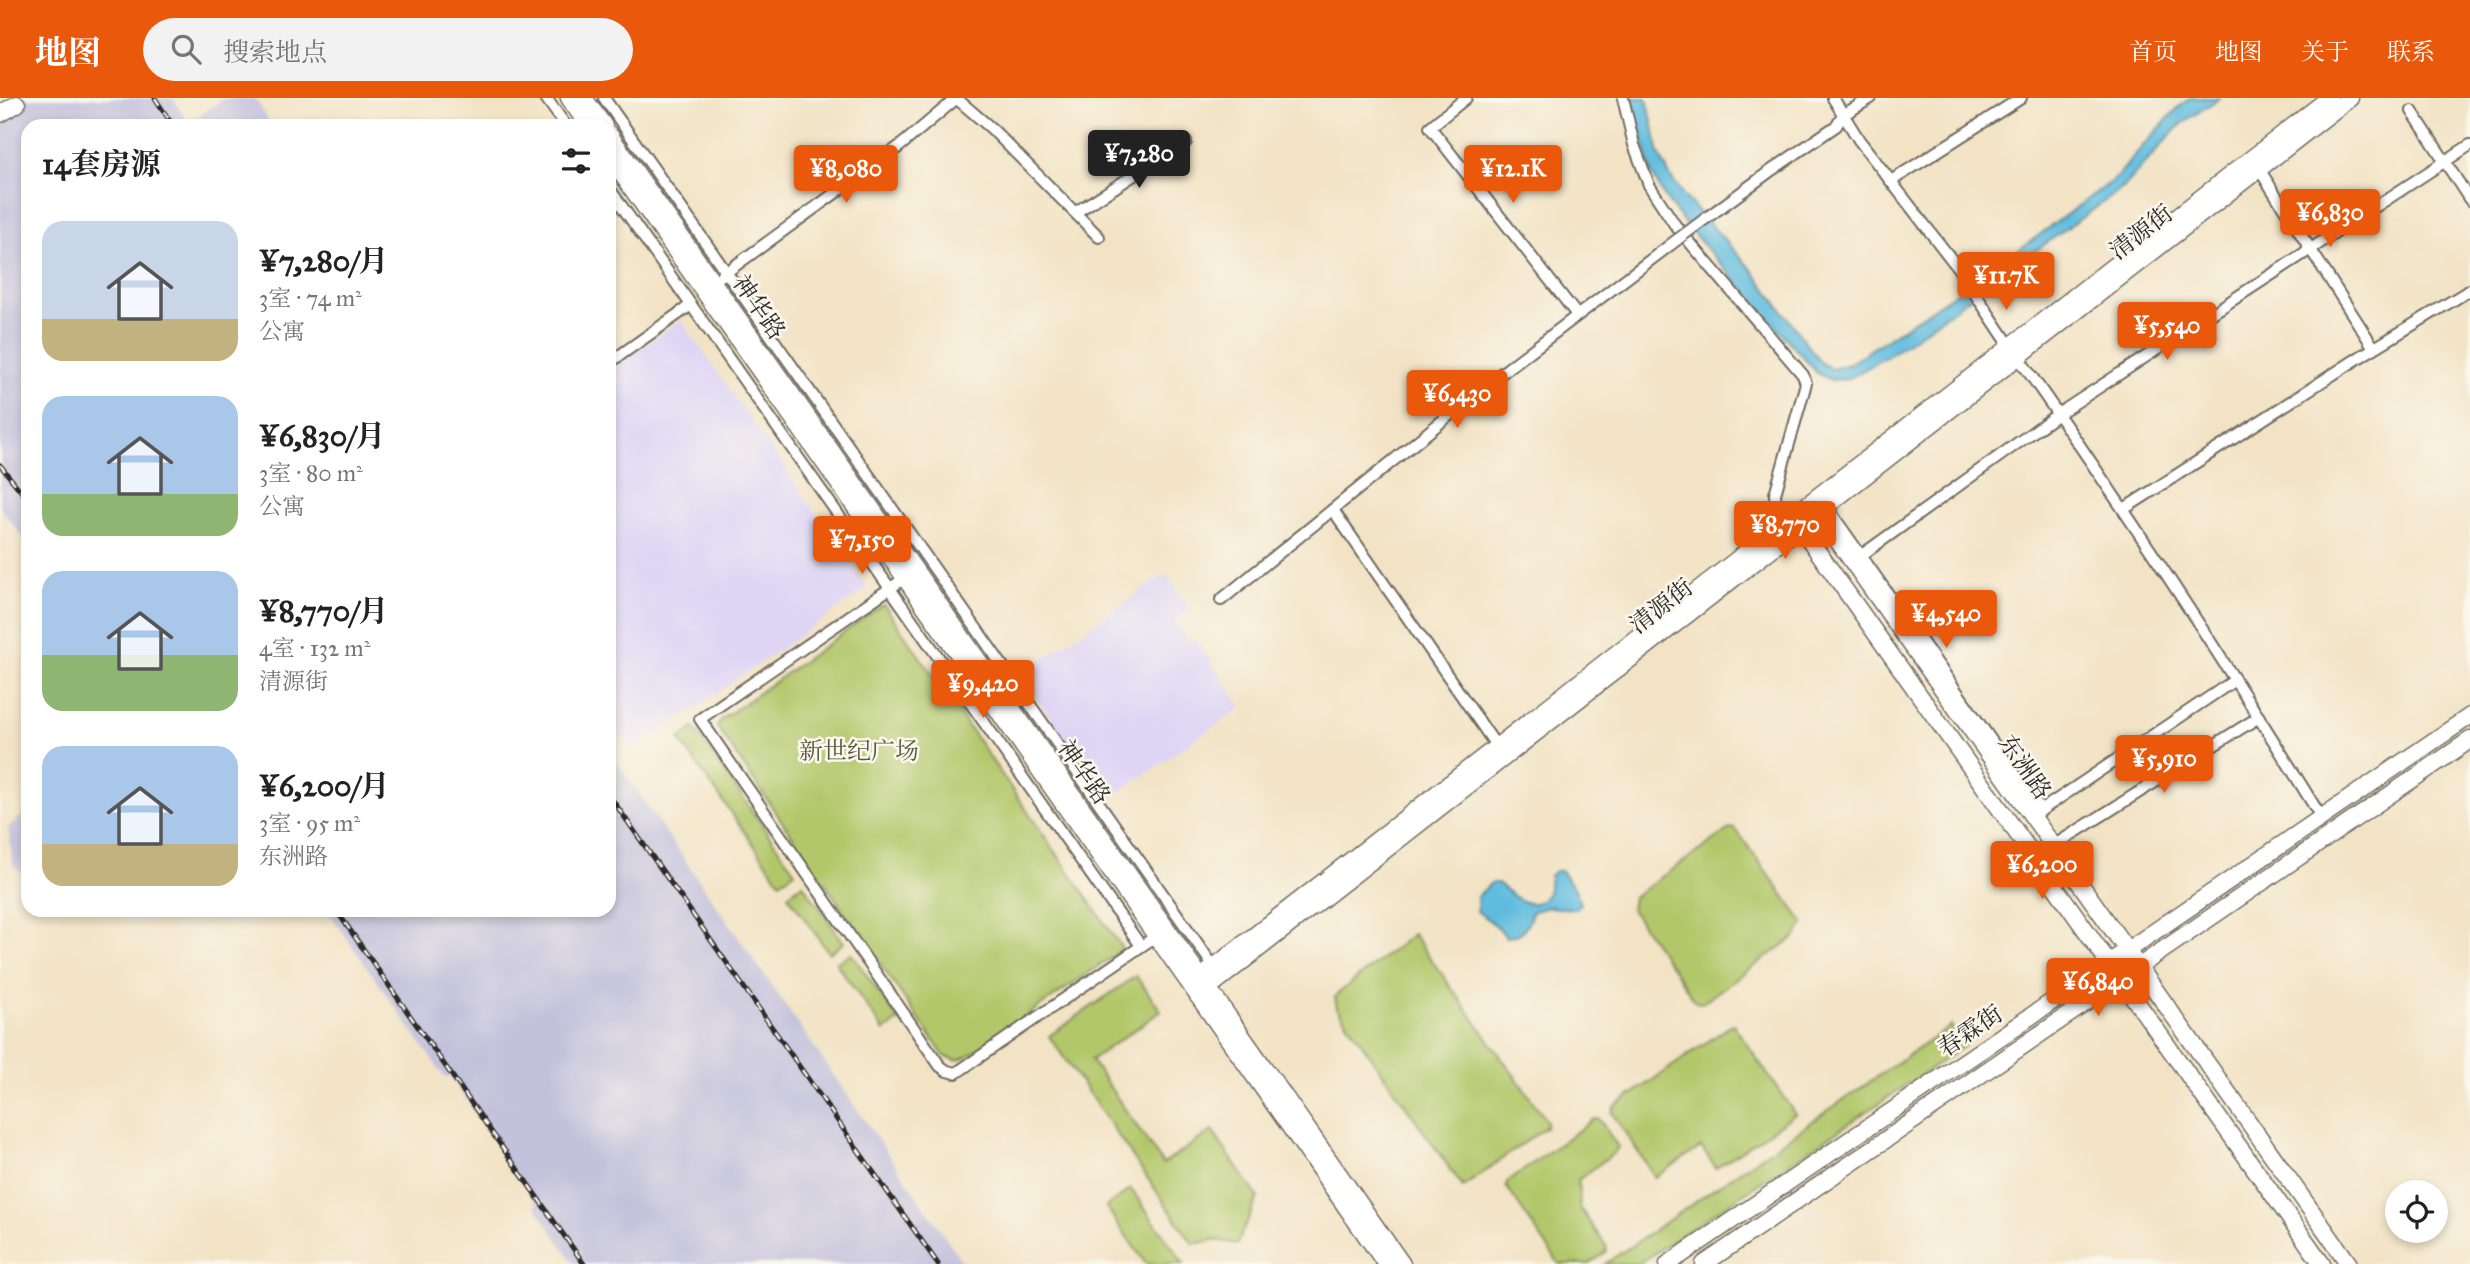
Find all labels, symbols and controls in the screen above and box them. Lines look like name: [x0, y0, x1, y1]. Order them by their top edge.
search box: [143, 18, 633, 81]
icon: search: [167, 30, 205, 68]
text: 地图: [35, 33, 101, 73]
text: 搜索地点: [223, 36, 327, 68]
text: 首页: [2129, 37, 2177, 67]
text: 地图: [2215, 37, 2263, 67]
text: 关于: [2301, 37, 2349, 67]
text: 联系: [2387, 37, 2435, 67]
pin: ¥7,280: [1082, 130, 1196, 190]
text: ¥7,280: [1104, 139, 1174, 167]
icon: filters: [557, 142, 595, 180]
text: 14套房源: [42, 146, 161, 182]
pin: ¥8,080: [789, 146, 903, 205]
pin: ¥12.1K: [1456, 146, 1570, 205]
text: ¥8,080: [810, 154, 882, 182]
text: ¥12.1K: [1480, 154, 1546, 182]
pin: ¥6,830: [2273, 190, 2387, 249]
street label: 清源街: [2103, 198, 2179, 266]
text: ¥6,830: [2296, 198, 2364, 226]
text: ¥7,280/月: [259, 243, 388, 279]
icon: home: [98, 249, 182, 333]
pin: ¥11.7K: [1949, 252, 2063, 312]
text: ¥11.7K: [1973, 261, 2039, 289]
street label: 神华路: [726, 269, 792, 345]
text: 3室 · 74 m²: [259, 284, 362, 312]
pin: ¥5,540: [2110, 302, 2224, 362]
text: ¥5,540: [2133, 311, 2201, 339]
text: 公寓: [259, 317, 305, 345]
pin: ¥6,430: [1400, 370, 1514, 430]
text: ¥6,430: [1423, 379, 1491, 407]
text: ¥6,830/月: [259, 418, 385, 454]
icon: home: [98, 424, 182, 508]
text: 3室 · 80 m²: [259, 459, 363, 487]
text: 公寓: [259, 492, 305, 520]
pin: ¥8,770: [1728, 502, 1842, 561]
text: ¥8,770: [1750, 510, 1820, 538]
pin: ¥7,150: [805, 517, 919, 576]
text: ¥7,150: [829, 525, 895, 553]
street label: 清源街: [1623, 572, 1699, 640]
pin: ¥4,540: [1889, 590, 2003, 650]
text: ¥8,770/月: [259, 593, 388, 629]
icon: home: [98, 599, 182, 683]
text: ¥4,540: [1911, 599, 1981, 627]
text: 4室 · 132 m²: [259, 634, 370, 662]
pin: ¥9,420: [926, 660, 1040, 720]
text: 清源街: [259, 667, 328, 695]
text: ¥9,420: [947, 669, 1019, 697]
street label: 东洲路: [1992, 729, 2058, 805]
street label: 神华路: [1051, 734, 1117, 810]
park label: 新世纪广场: [799, 736, 919, 766]
pin: ¥5,910: [2107, 736, 2221, 795]
text: ¥5,910: [2131, 744, 2197, 772]
text: ¥6,200/月: [259, 768, 390, 804]
icon: home: [98, 774, 182, 858]
text: 3室 · 95 m²: [259, 809, 360, 837]
text: 东洲路: [259, 842, 328, 870]
pin: ¥6,200: [1985, 842, 2099, 901]
text: ¥6,200: [2007, 850, 2077, 878]
pin: ¥6,840: [2041, 958, 2155, 1018]
text: ¥6,840: [2062, 967, 2134, 995]
street label: 春霖街: [1932, 998, 2008, 1064]
map controls: [2385, 1180, 2448, 1243]
button: locate: [2385, 1180, 2448, 1243]

